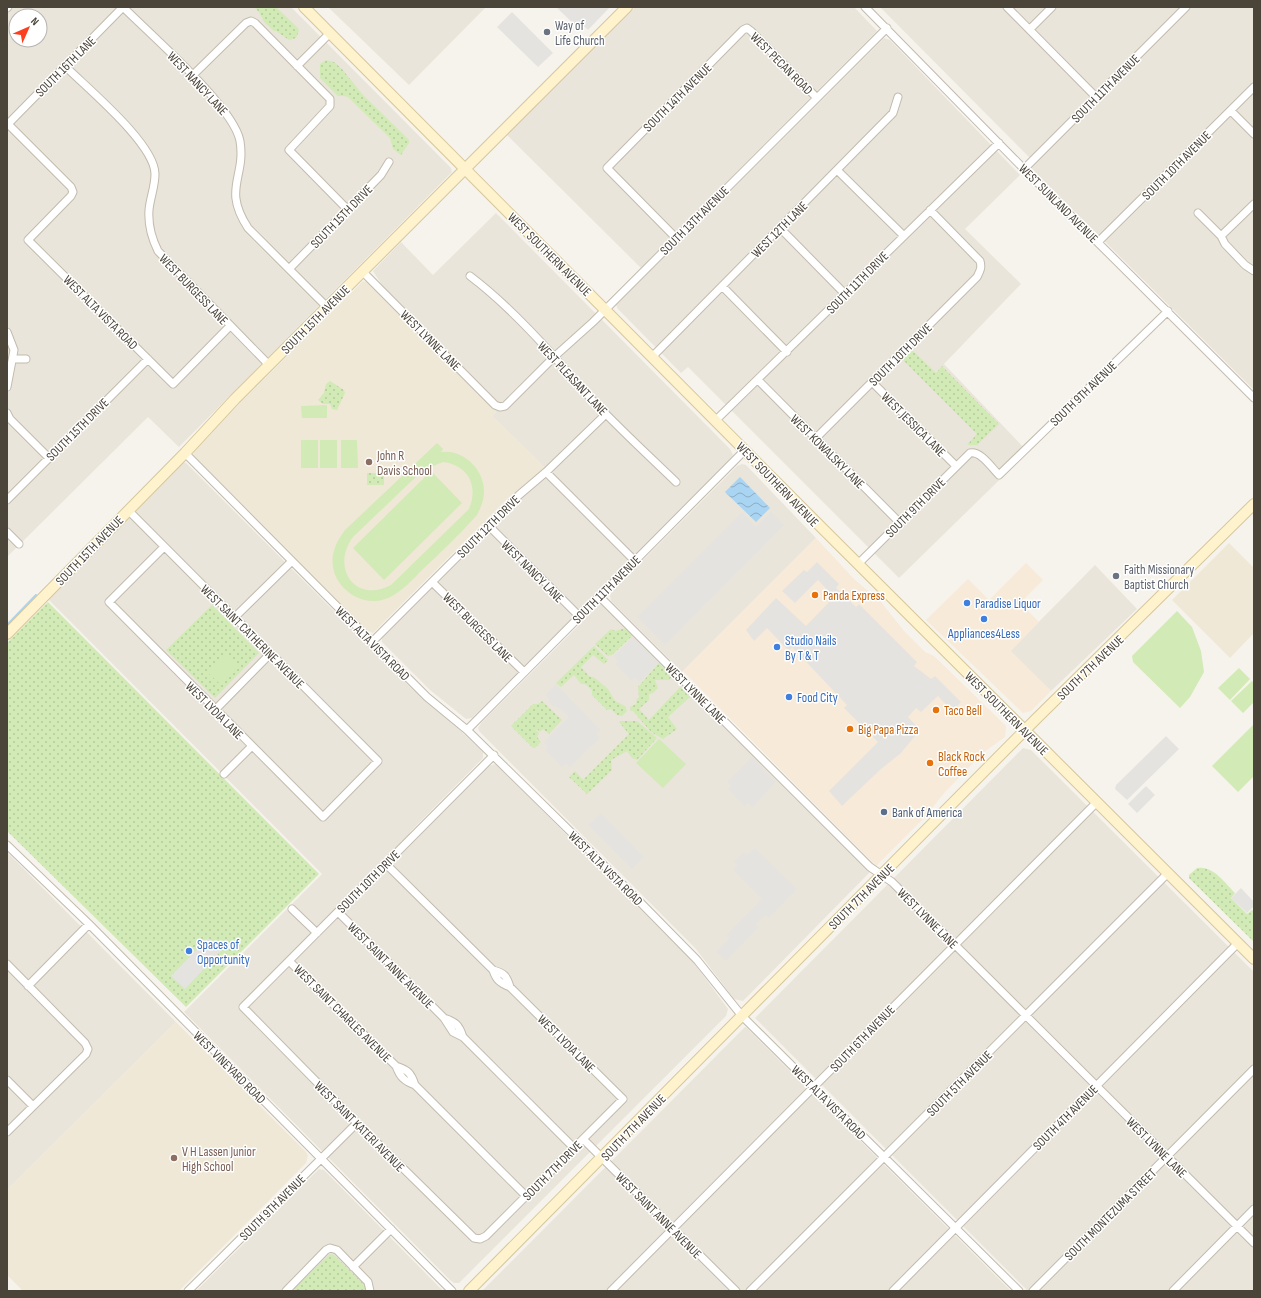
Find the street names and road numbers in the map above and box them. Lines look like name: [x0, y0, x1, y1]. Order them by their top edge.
street label: WEST PECAN ROAD: [747, 29, 816, 98]
street label: SOUTH 16TH LANE: [32, 33, 99, 100]
street label: WEST NANCY LANE: [164, 48, 231, 119]
street label: SOUTH 11TH AVENUE: [1068, 51, 1143, 126]
street label: SOUTH 14TH AVENUE: [640, 60, 715, 135]
street label: SOUTH 10TH AVENUE: [1139, 128, 1215, 204]
street label: WEST SUNLAND AVENUE: [1015, 161, 1101, 247]
street label: SOUTH 15TH DRIVE: [307, 182, 376, 252]
street label: SOUTH 13TH AVENUE: [657, 183, 733, 259]
street label: WEST 12TH LANE: [748, 198, 811, 261]
street label: WEST SOUTHERN AVENUE: [504, 210, 594, 300]
street label: SOUTH 11TH DRIVE: [823, 248, 892, 317]
street label: WEST BURGESS LANE: [156, 251, 231, 328]
street label: WEST ALTA VISTA ROAD: [60, 272, 141, 353]
street label: SOUTH 15TH AVENUE: [278, 282, 353, 357]
street label: WEST LYNNE LANE: [397, 307, 464, 374]
street label: SOUTH 10TH DRIVE: [866, 320, 936, 390]
street label: WEST PLEASANT LANE: [534, 338, 611, 419]
street label: SOUTH 9TH AVENUE: [1047, 358, 1120, 430]
street label: WEST JESSICA LANE: [878, 389, 949, 460]
street label: SOUTH 15TH DRIVE: [43, 395, 112, 464]
street label: WEST KOWALSKY LANE: [787, 411, 868, 492]
street label: WEST SOUTHERN AVENUE: [733, 439, 822, 530]
street label: SOUTH 9TH DRIVE: [882, 474, 949, 541]
street label: SOUTH 12TH DRIVE: [454, 492, 524, 562]
street label: SOUTH 15TH AVENUE: [52, 512, 127, 589]
street label: WEST NANCY LANE: [498, 537, 567, 606]
street label: SOUTH 11TH AVENUE: [569, 552, 644, 627]
street label: WEST SAINT CATHERINE AVENUE: [197, 581, 308, 692]
street label: WEST BURGESS LANE: [439, 589, 516, 666]
street label: WEST ALTA VISTA ROAD: [332, 603, 413, 684]
street label: SOUTH 7TH AVENUE: [1054, 632, 1127, 704]
street label: WEST LYNNE LANE: [662, 660, 729, 727]
street label: WEST SOUTHERN AVENUE: [961, 669, 1051, 759]
street label: WEST LYDIA LANE: [182, 678, 247, 743]
street label: WEST ALTA VISTA ROAD: [565, 828, 646, 909]
street label: SOUTH 10TH DRIVE: [334, 847, 404, 917]
street label: SOUTH 7TH AVENUE: [825, 860, 898, 933]
street label: WEST LYNNE LANE: [894, 885, 961, 952]
street label: WEST SAINT ANNE AVENUE: [344, 919, 437, 1012]
street label: WEST SAINT CHARLES AVENUE: [290, 962, 394, 1066]
street label: SOUTH 6TH AVENUE: [827, 1002, 899, 1075]
street label: WEST LYDIA LANE: [534, 1011, 599, 1076]
street label: WEST VINEYARD ROAD: [190, 1028, 269, 1107]
street label: SOUTH 5TH AVENUE: [924, 1048, 996, 1120]
street label: WEST ALTA VISTA ROAD: [788, 1062, 869, 1143]
street label: WEST SAINT KATERI AVENUE: [311, 1078, 408, 1175]
street label: SOUTH 4TH AVENUE: [1030, 1082, 1102, 1154]
street label: SOUTH 7TH AVENUE: [598, 1091, 670, 1164]
street label: WEST LYNNE LANE: [1123, 1114, 1190, 1181]
street label: SOUTH 7TH DRIVE: [519, 1137, 586, 1204]
street label: SOUTH MONTEZUMA STREET: [1061, 1165, 1160, 1264]
street label: WEST SAINT ANNE AVENUE: [612, 1169, 705, 1262]
street label: SOUTH 9TH AVENUE: [236, 1171, 309, 1244]

